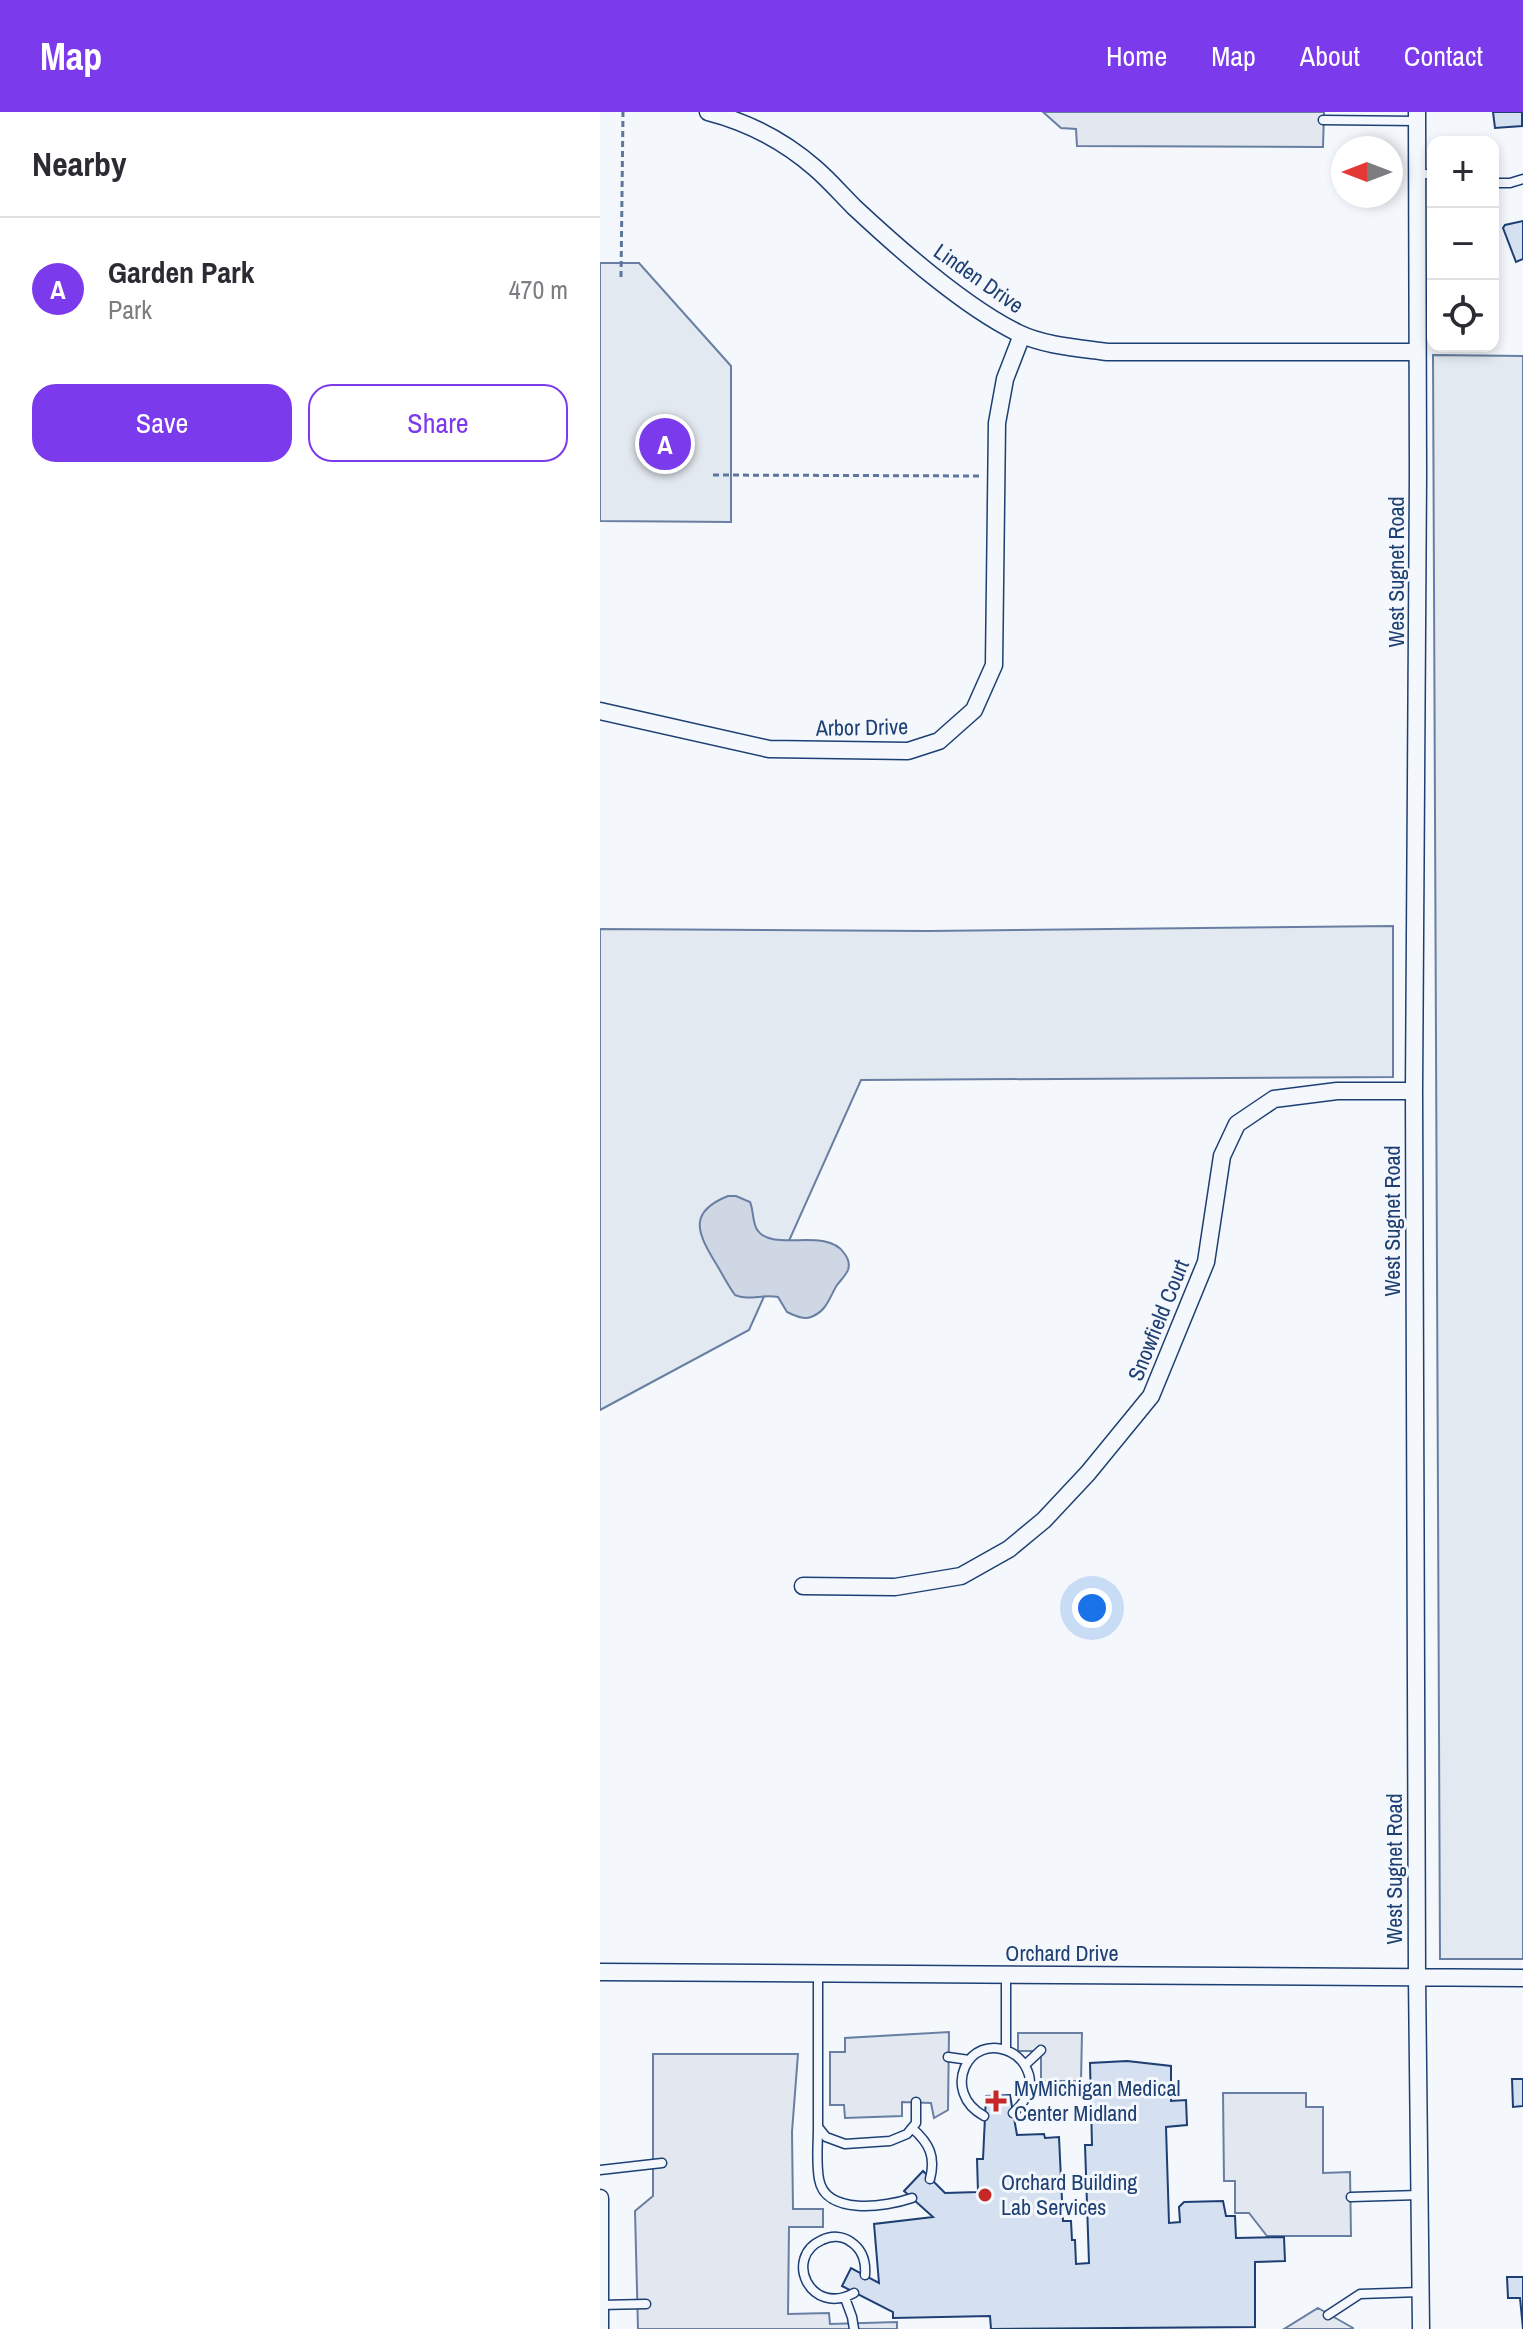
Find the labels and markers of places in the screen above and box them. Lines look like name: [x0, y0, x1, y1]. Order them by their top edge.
pin: A: [639, 414, 691, 474]
place label: MyMichigan Medical Center Midland: [1014, 2073, 1180, 2128]
marker: MyMichigan Medical Center Midland: [985, 2090, 1007, 2112]
place label: Orchard Building Lab Services: [1001, 2167, 1137, 2222]
marker: Orchard Building Lab Services: [976, 2186, 994, 2204]

